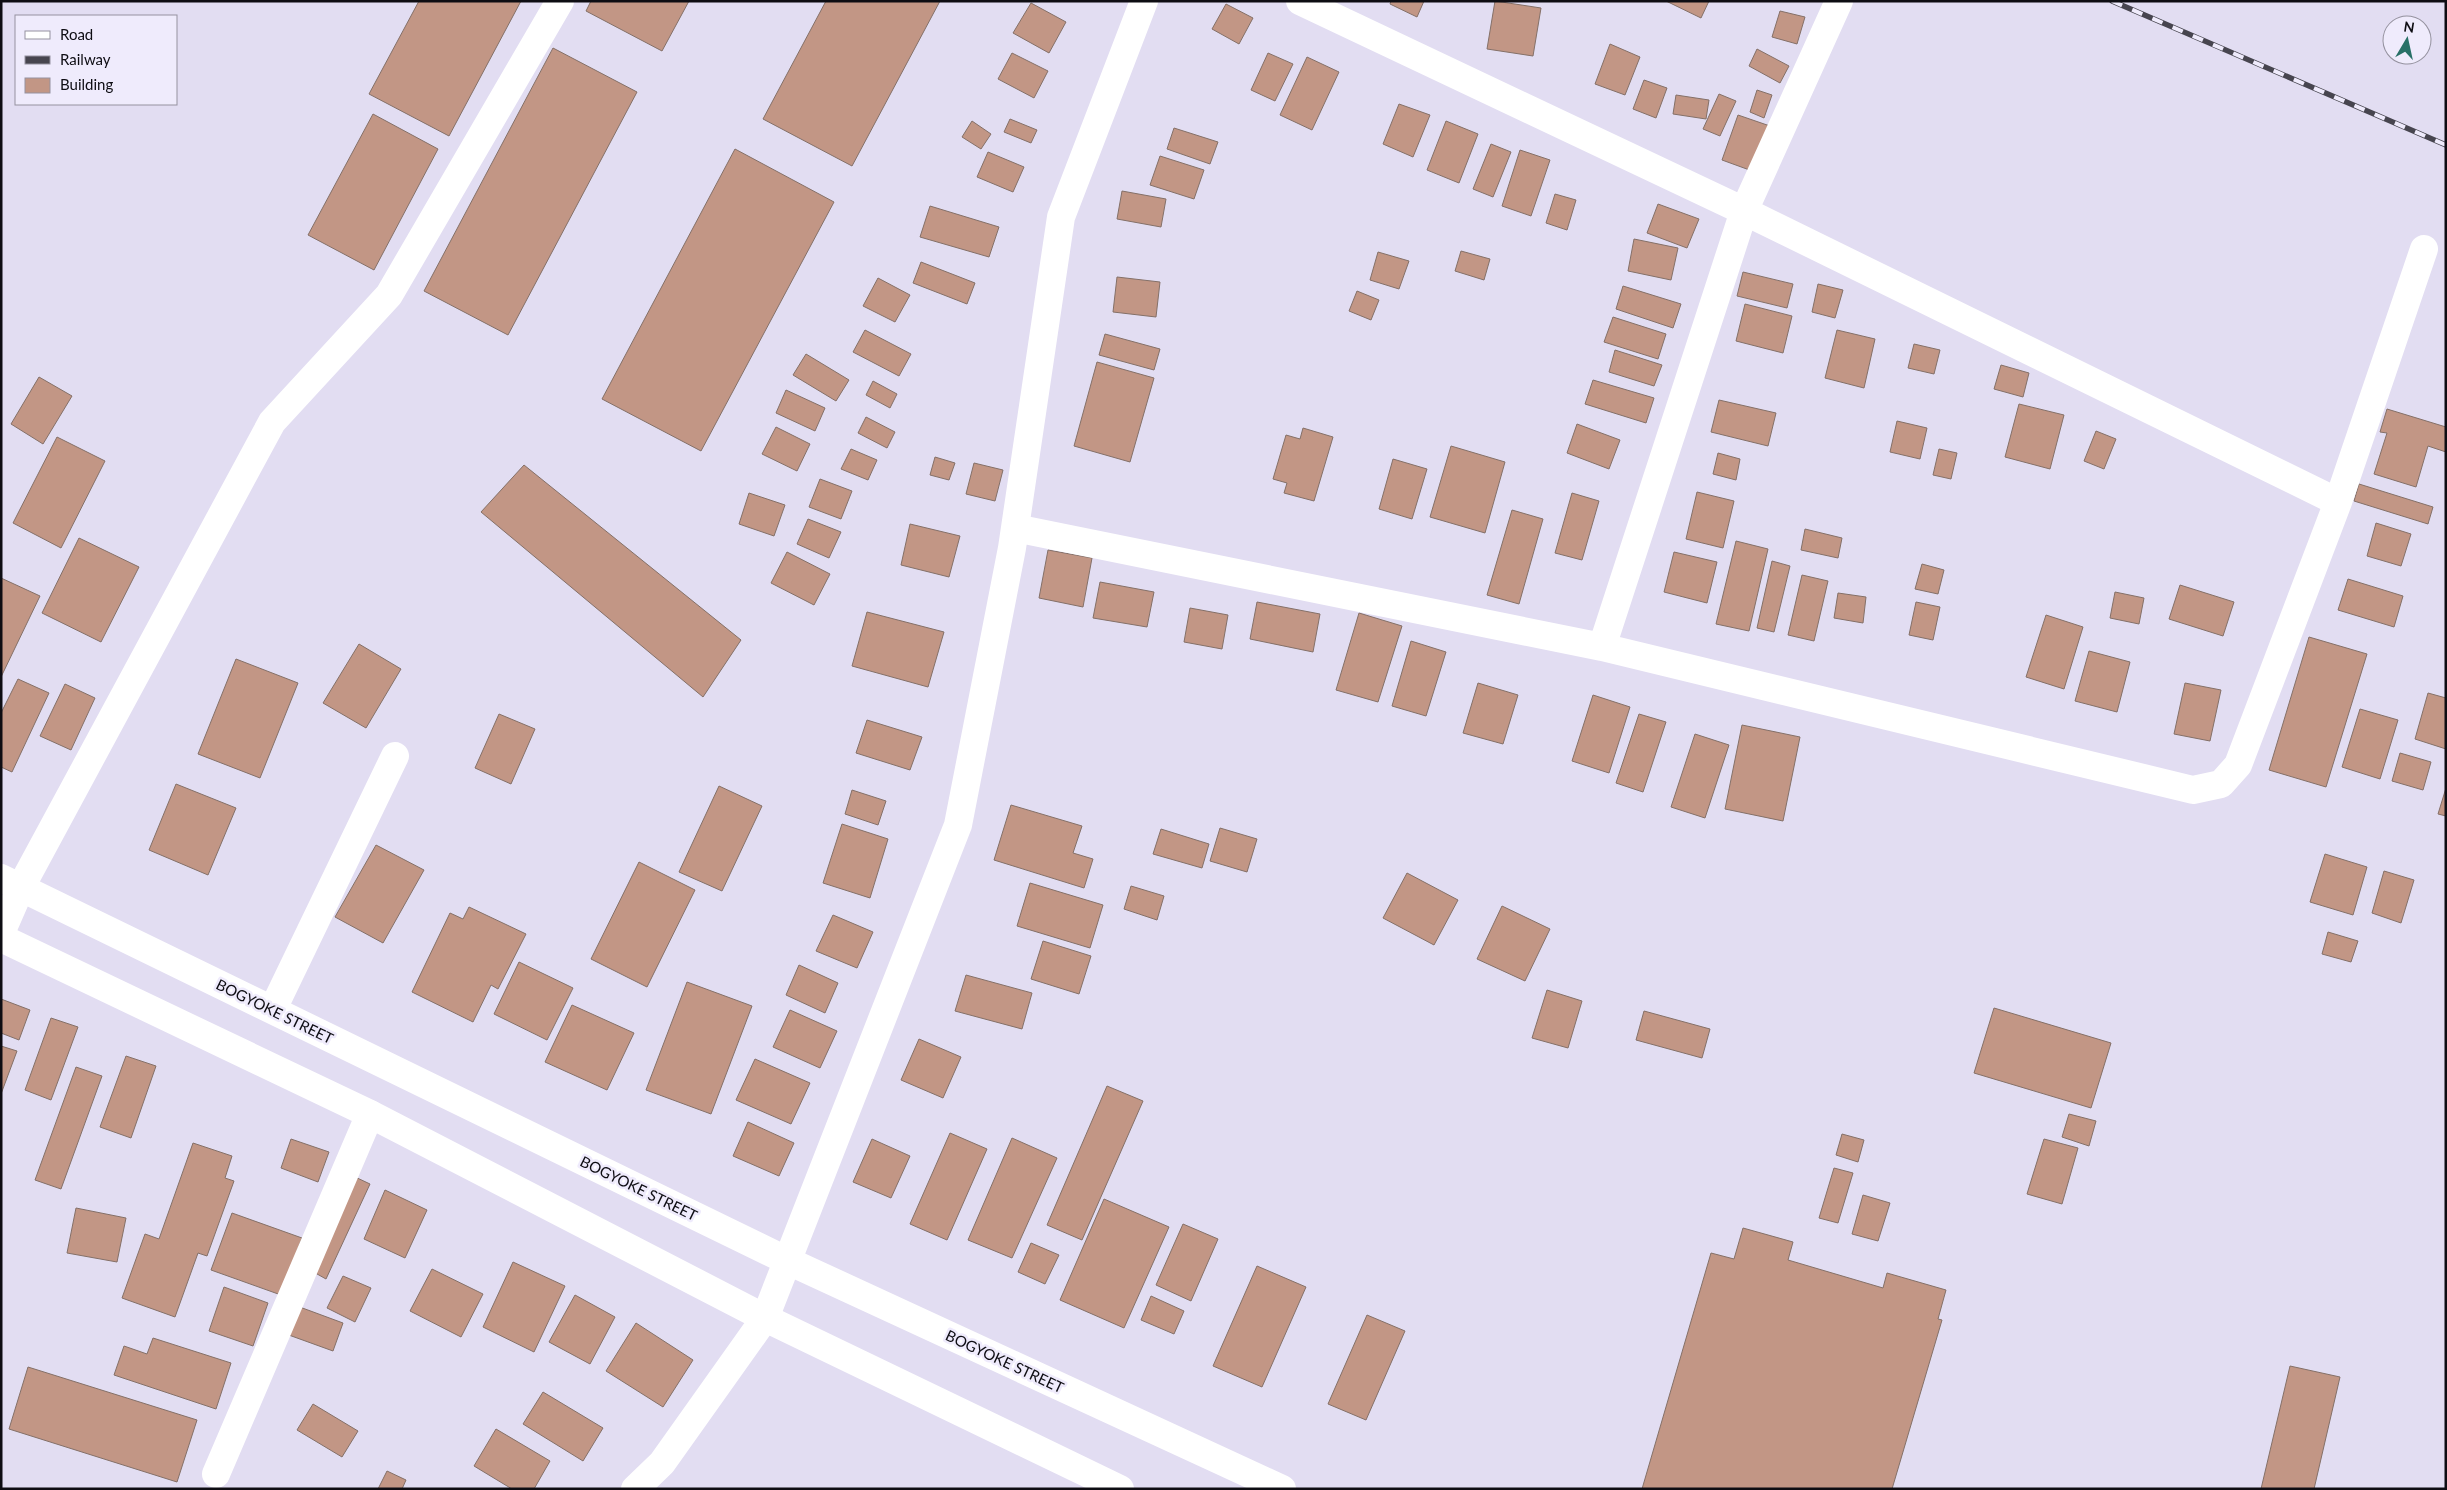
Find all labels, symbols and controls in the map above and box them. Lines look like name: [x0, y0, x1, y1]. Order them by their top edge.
legend: [15, 15, 178, 105]
north arrow: [2382, 15, 2432, 65]
text: N: [2402, 17, 2416, 36]
text: Road: [60, 25, 93, 43]
text: Railway: [60, 50, 111, 68]
text: Building: [60, 75, 113, 93]
street label: BOGYOKE STREET: [213, 975, 337, 1047]
street label: BOGYOKE STREET: [577, 1152, 701, 1224]
street label: BOGYOKE STREET: [943, 1326, 1067, 1396]

